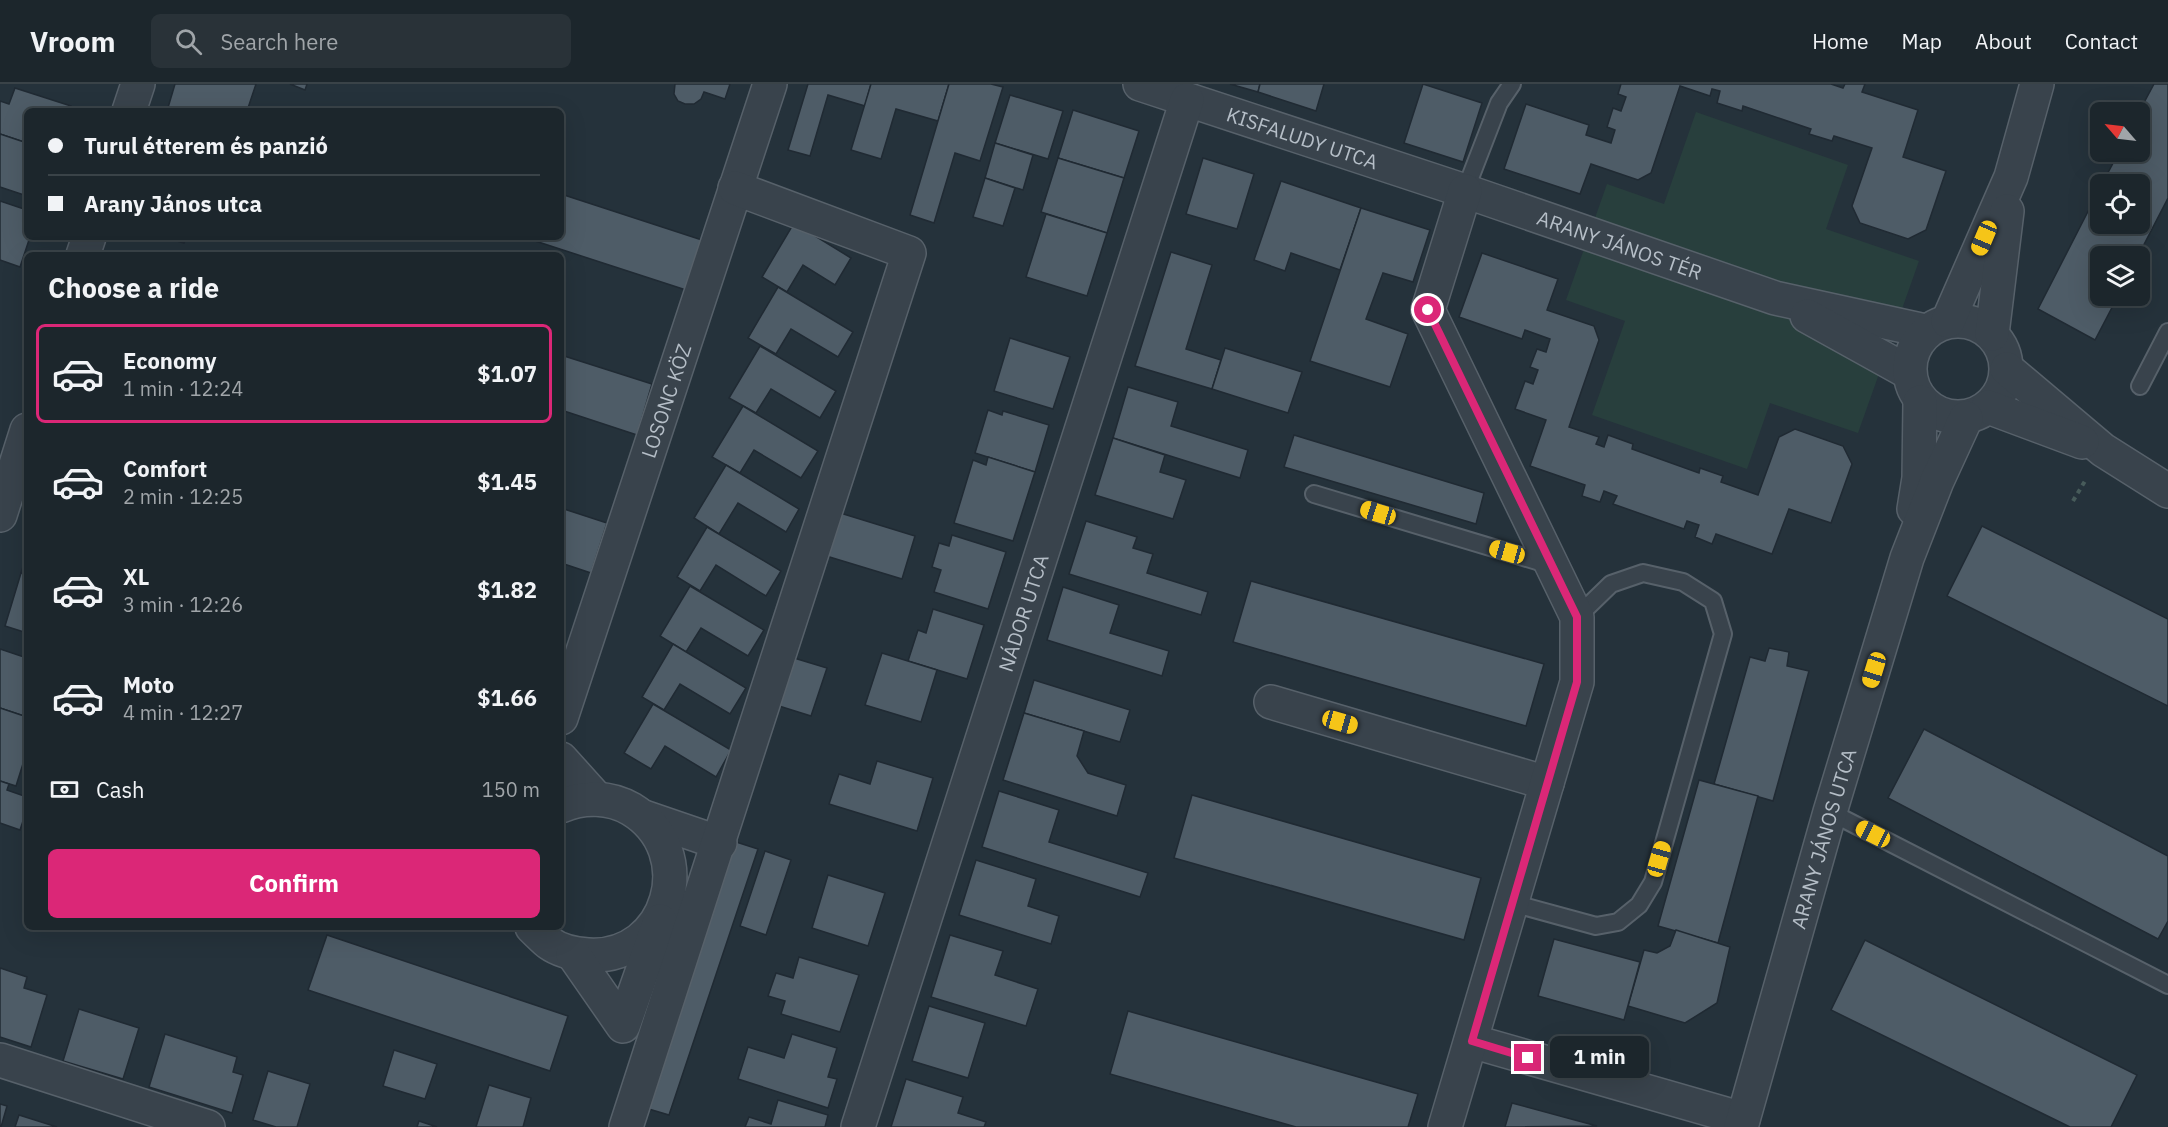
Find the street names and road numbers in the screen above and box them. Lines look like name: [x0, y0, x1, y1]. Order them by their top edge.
street label: KISFALUDY UTCA: [1223, 100, 1382, 175]
street label: ARANY JÁNOS TÉR: [1534, 204, 1706, 285]
street label: LOSONC KÖZ: [634, 340, 697, 461]
street label: NÁDOR UTCA: [991, 550, 1054, 675]
street label: ARANY JÁNOS UTCA: [1784, 745, 1862, 932]

